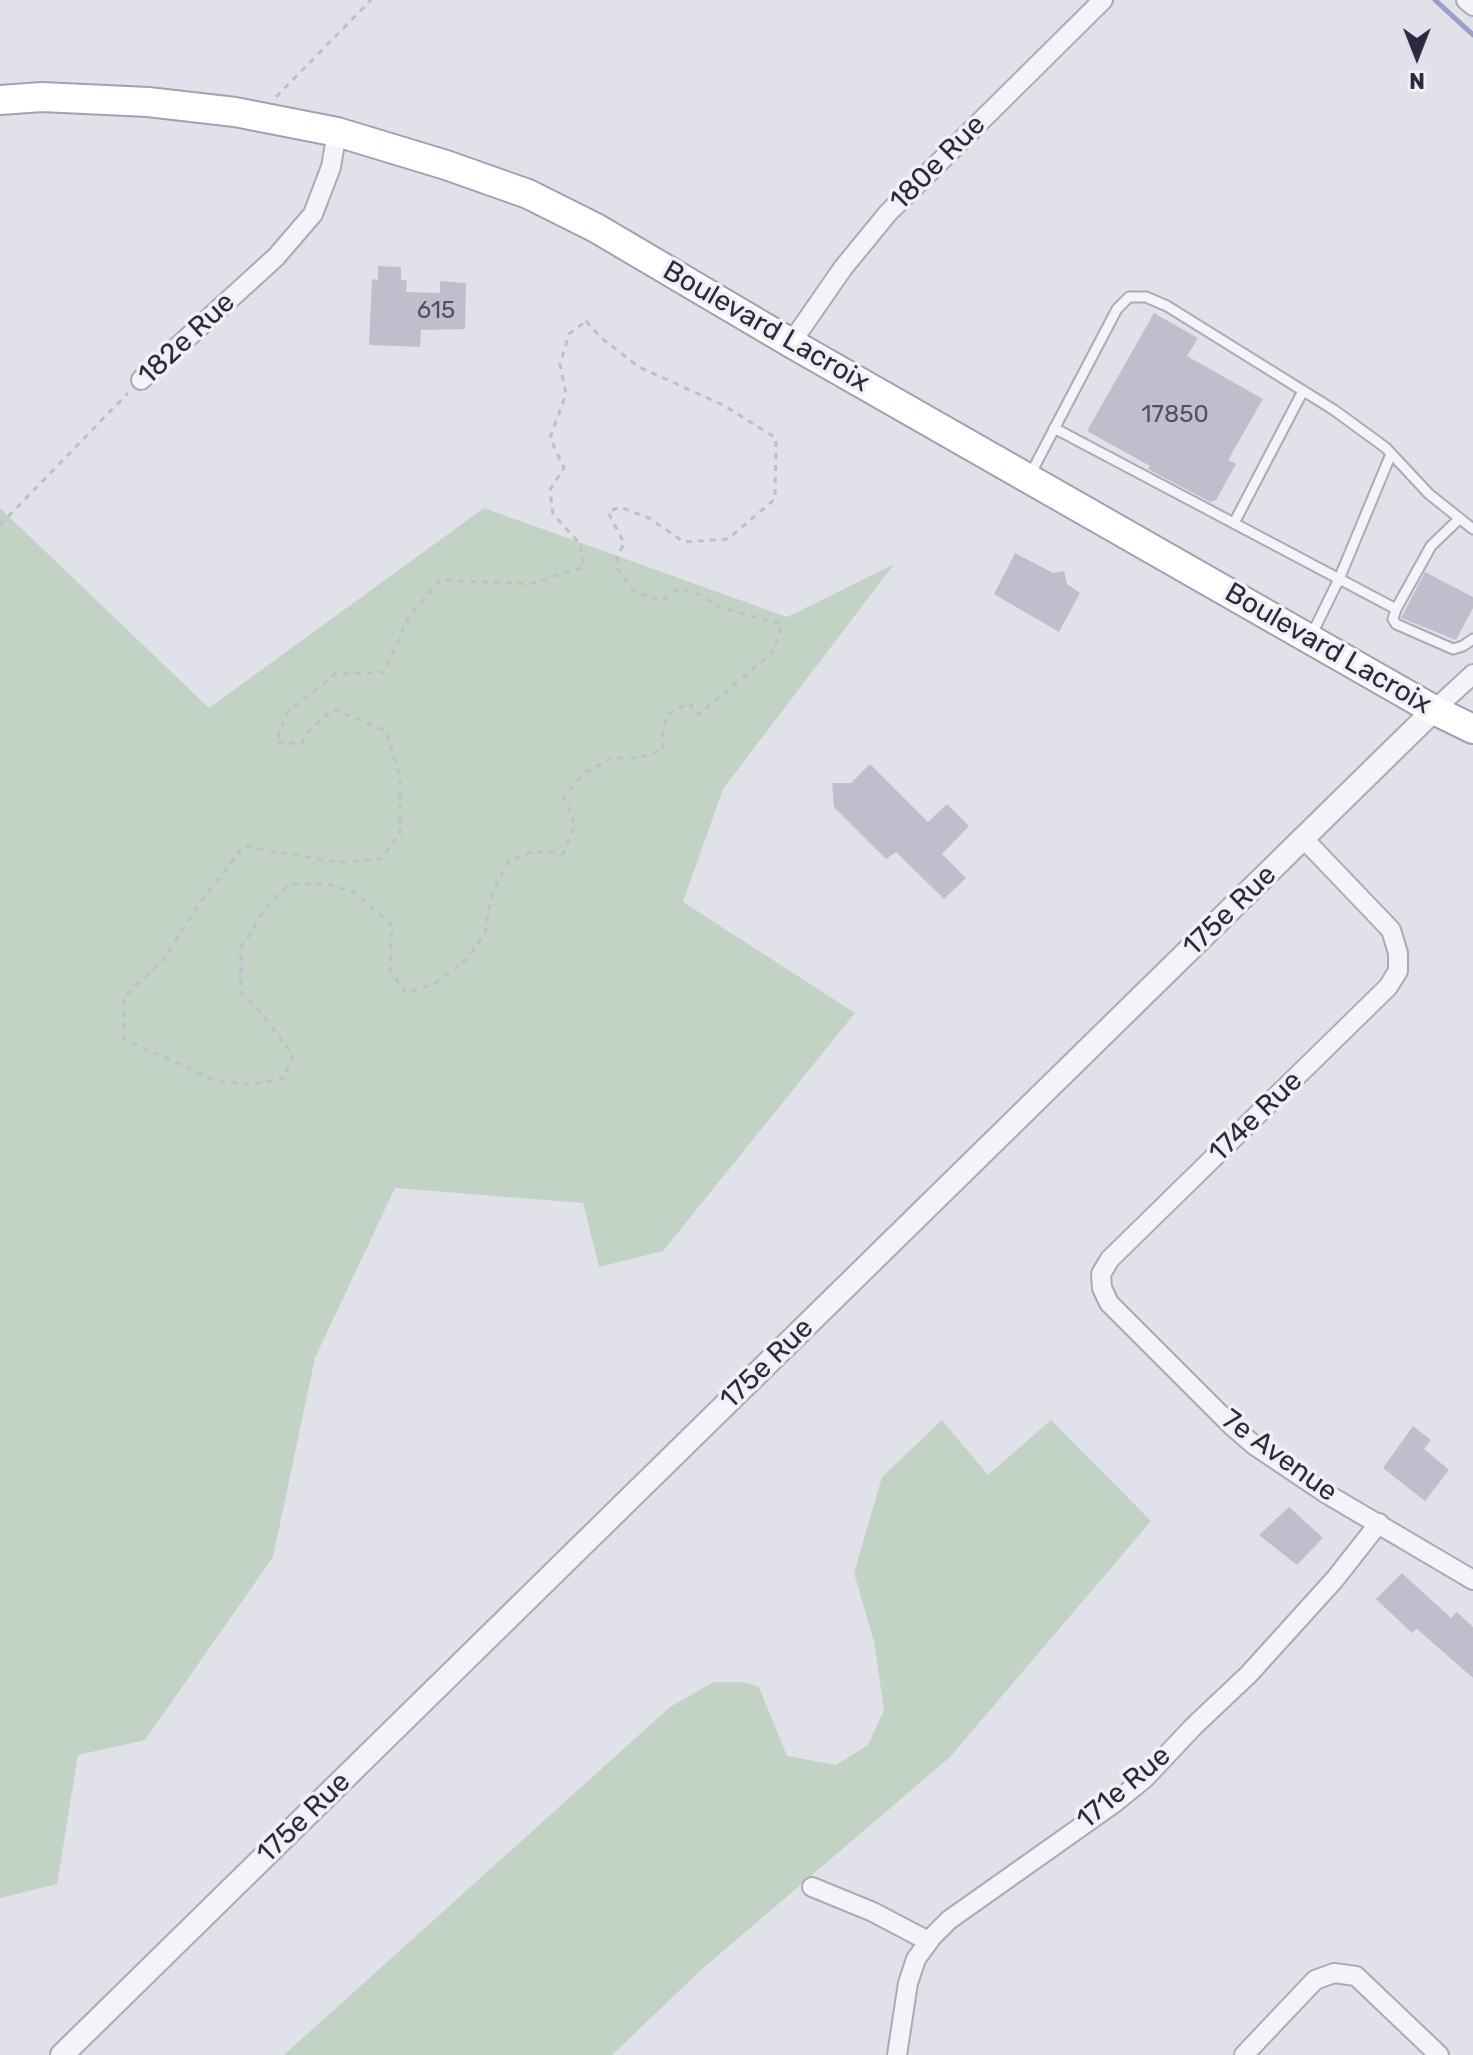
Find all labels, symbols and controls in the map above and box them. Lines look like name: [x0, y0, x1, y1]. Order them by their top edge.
north arrow: [1377, 16, 1457, 96]
text: N: [1409, 67, 1425, 94]
street label: 180e Rue: [883, 108, 993, 218]
street label: Boulevard Lacroix: [657, 254, 875, 400]
street label: 182e Rue: [132, 286, 242, 392]
house number: 615: [417, 297, 455, 325]
house number: 17850: [1141, 401, 1209, 429]
street label: Boulevard Lacroix: [1219, 576, 1437, 722]
street label: 175e Rue: [1176, 858, 1284, 964]
street label: 174e Rue: [1203, 1065, 1309, 1169]
street label: 175e Rue: [713, 1311, 821, 1417]
street label: 7e Avenue: [1215, 1403, 1343, 1509]
street label: 171e Rue: [1070, 1739, 1178, 1837]
street label: 175e Rue: [250, 1765, 358, 1871]

